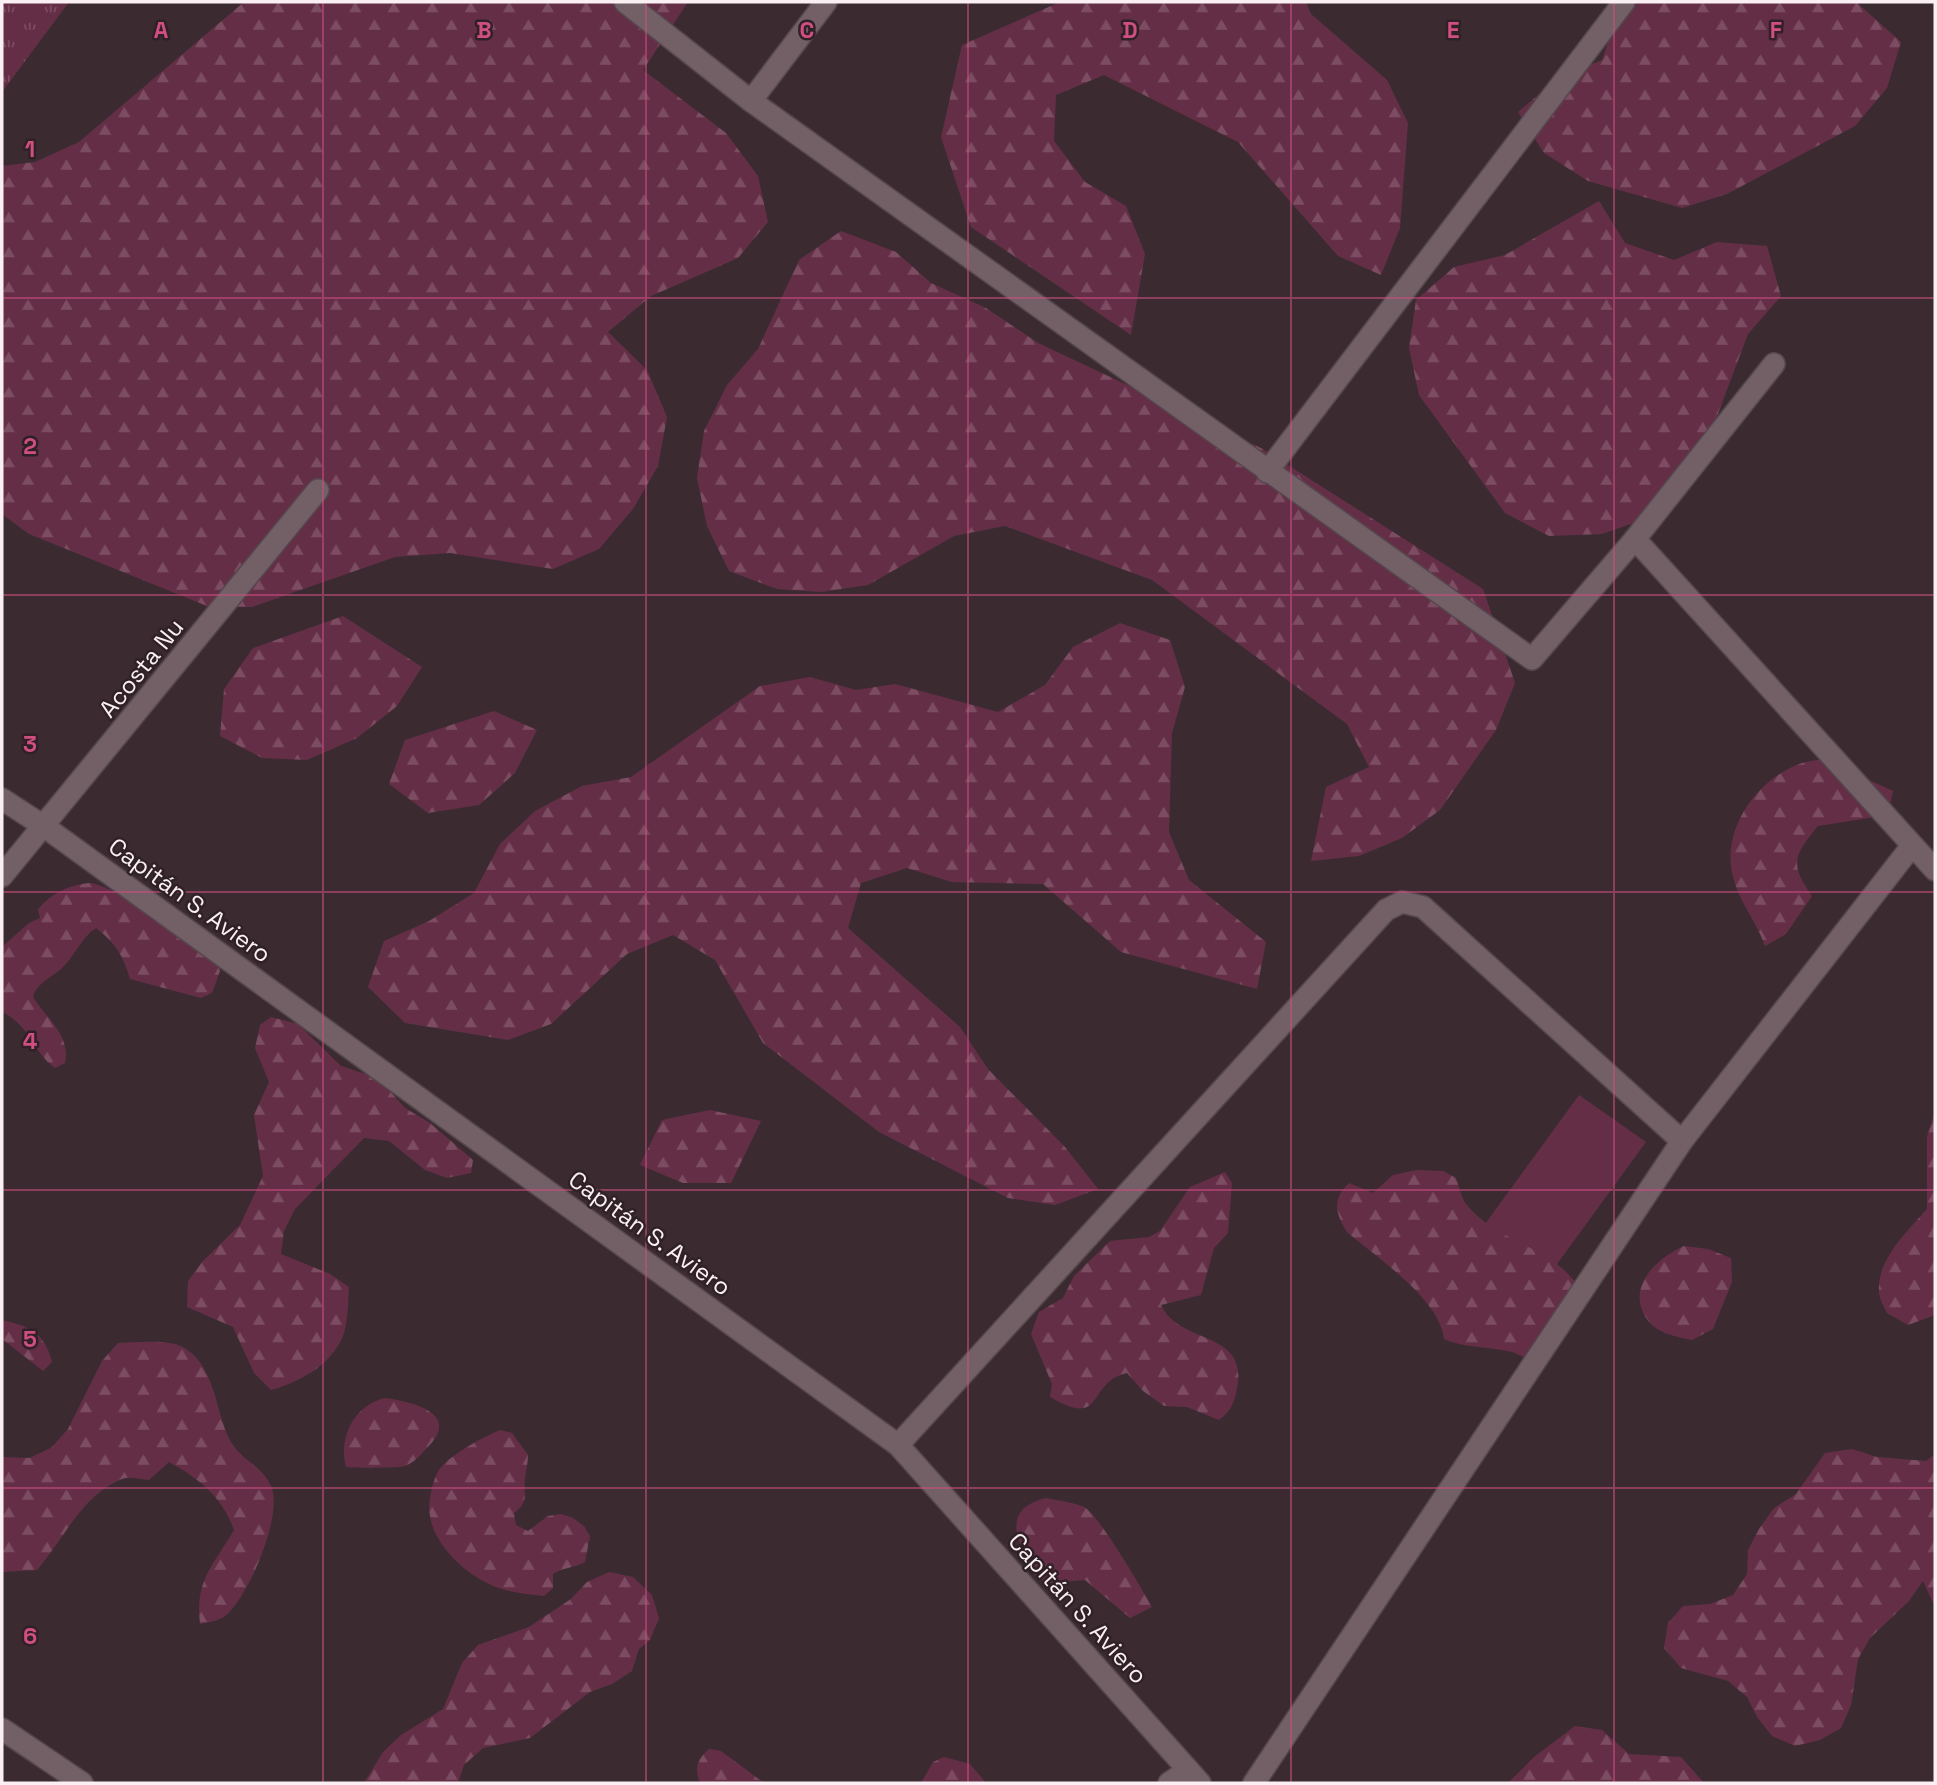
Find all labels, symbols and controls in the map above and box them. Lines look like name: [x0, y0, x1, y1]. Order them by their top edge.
text: A: [154, 15, 169, 45]
text: B: [476, 15, 492, 45]
text: C: [800, 15, 814, 45]
text: D: [1122, 15, 1138, 45]
text: E: [1447, 15, 1459, 45]
text: F: [1770, 15, 1782, 45]
text: 1: [25, 134, 35, 164]
text: 2: [23, 431, 37, 461]
street label: Acosta Nu: [92, 612, 190, 724]
text: 3: [23, 729, 37, 759]
street label: Capitán S. Aviero: [103, 831, 277, 969]
text: 4: [23, 1026, 38, 1056]
street label: Capitán S. Aviero: [563, 1164, 737, 1302]
text: 5: [23, 1324, 37, 1354]
street label: Capitán S. Aviero: [1002, 1526, 1154, 1690]
text: 6: [23, 1621, 37, 1651]

